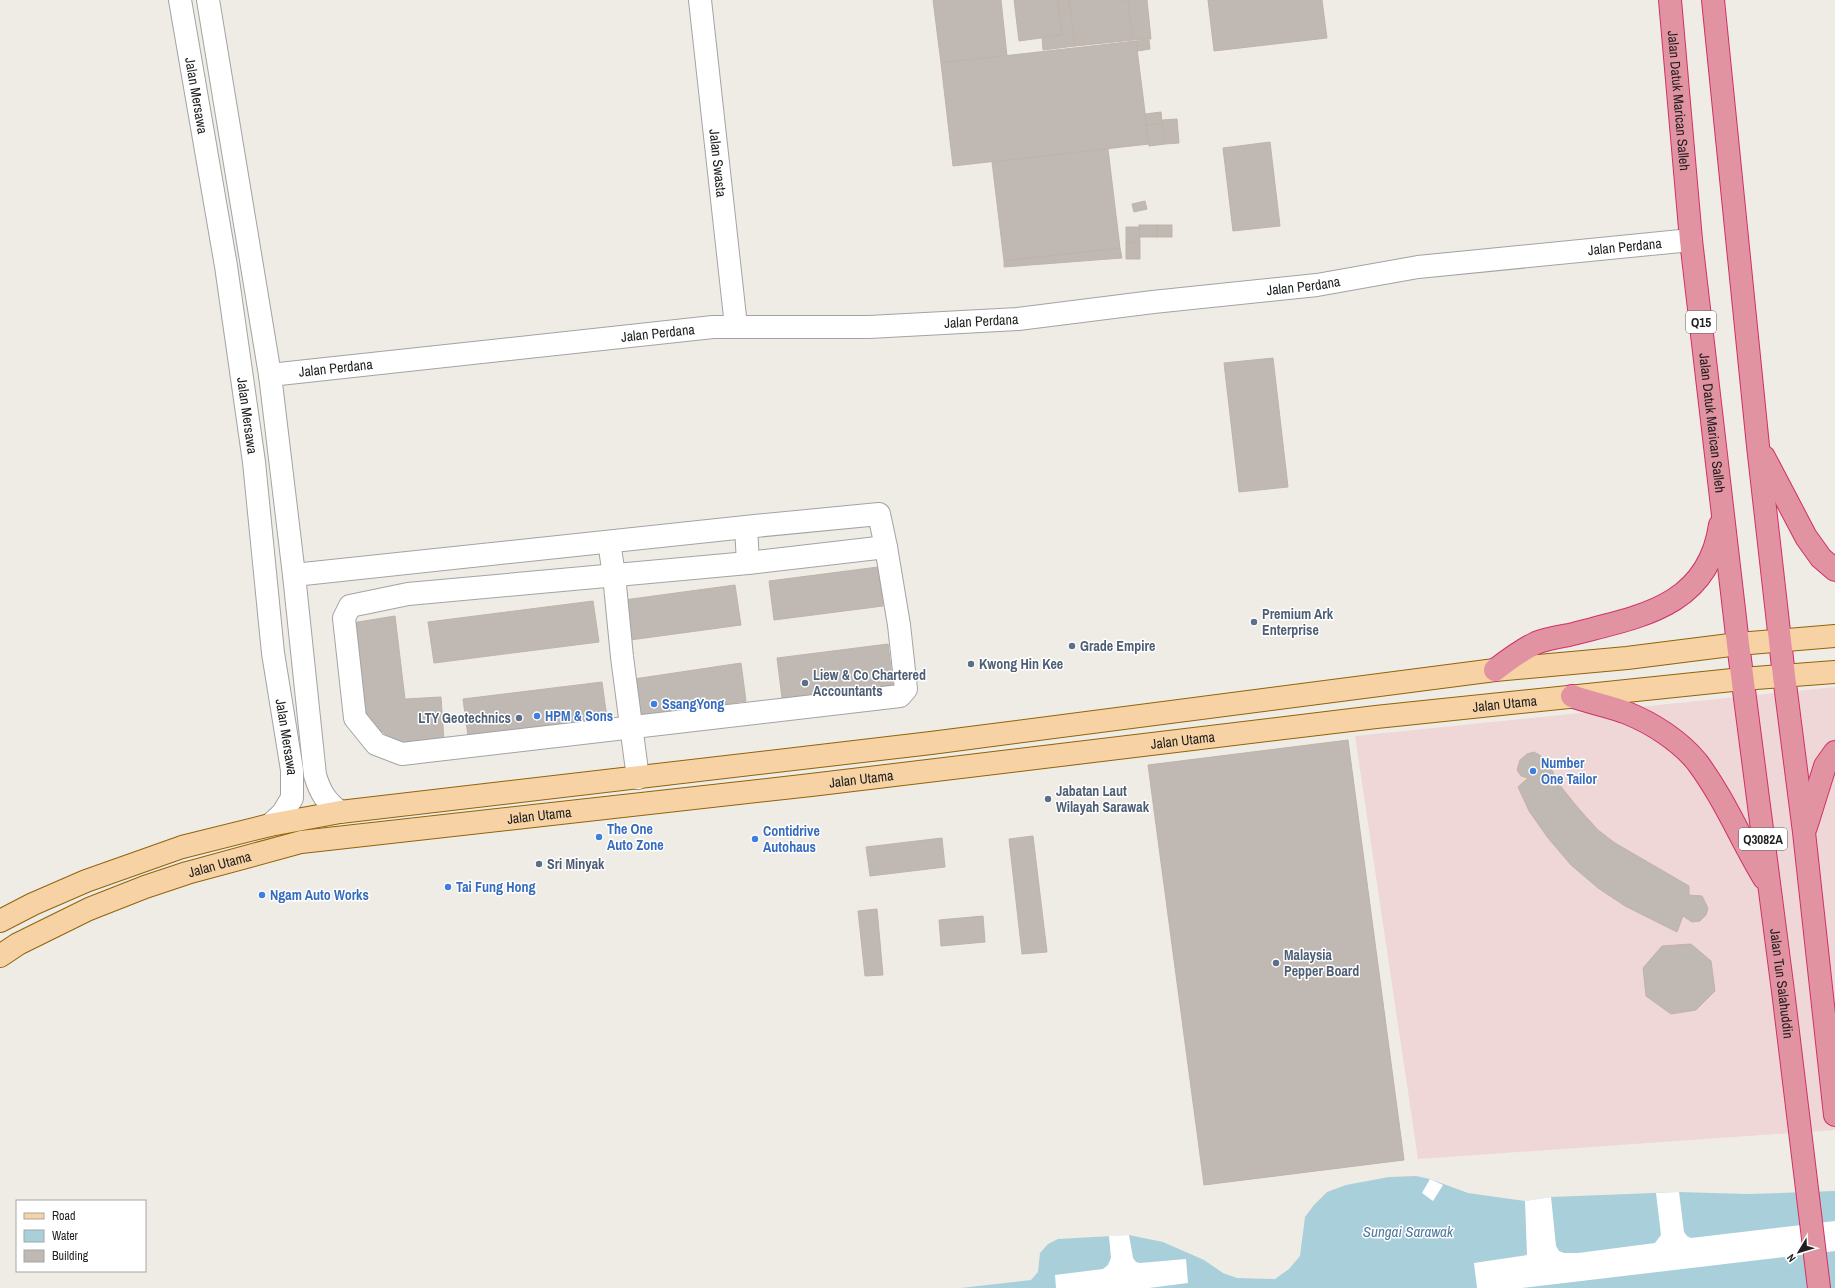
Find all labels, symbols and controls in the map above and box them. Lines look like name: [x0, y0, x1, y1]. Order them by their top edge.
street label: Jalan Datuk Marican Salleh: [1664, 30, 1694, 171]
street label: Jalan Mersawa: [181, 56, 212, 136]
street label: Jalan Swasta: [705, 128, 731, 199]
street label: Jalan Perdana: [1587, 234, 1663, 259]
street label: Jalan Perdana: [1266, 272, 1342, 299]
street label: Jalan Perdana: [944, 310, 1019, 332]
road number: Q15: [1686, 311, 1716, 333]
street label: Jalan Perdana: [620, 320, 696, 346]
street label: Jalan Datuk Marican Salleh: [1695, 352, 1729, 494]
street label: Jalan Perdana: [298, 355, 374, 381]
street label: Jalan Mersawa: [233, 376, 262, 456]
place label: Premium Ark Enterprise: [1262, 605, 1334, 639]
marker: Premium Ark Enterprise: [1249, 617, 1259, 627]
place label: Grade Empire: [1080, 637, 1155, 655]
marker: Grade Empire: [1067, 641, 1077, 651]
place label: Kwong Hin Kee: [979, 655, 1063, 673]
marker: Kwong Hin Kee: [966, 659, 976, 669]
place label: Liew & Co Chartered Accountants: [813, 666, 926, 700]
marker: Liew & Co Chartered Accountants: [800, 678, 810, 688]
street label: Jalan Utama: [1472, 691, 1538, 716]
place label: SsangYong: [662, 695, 724, 713]
street label: Jalan Mersawa: [272, 697, 301, 776]
marker: SsangYong: [649, 699, 659, 709]
place label: HPM & Sons: [545, 707, 613, 725]
place label: LTY Geotechnics: [418, 709, 511, 727]
marker: HPM & Sons: [532, 711, 542, 721]
marker: LTY Geotechnics: [514, 713, 524, 723]
street label: Jalan Utama: [1150, 727, 1216, 753]
place label: Number One Tailor: [1541, 754, 1597, 788]
street label: Jalan Utama: [828, 766, 895, 792]
marker: Number One Tailor: [1528, 766, 1538, 776]
place label: Jabatan Laut Wilayah Sarawak: [1056, 782, 1150, 816]
marker: Jabatan Laut Wilayah Sarawak: [1043, 794, 1053, 804]
street label: Jalan Utama: [506, 803, 573, 828]
place label: The One Auto Zone: [607, 820, 664, 854]
place label: Contidrive Autohaus: [763, 822, 820, 856]
road number: Q3082A: [1739, 828, 1787, 850]
marker: The One Auto Zone: [594, 832, 604, 842]
marker: Contidrive Autohaus: [750, 834, 760, 844]
street label: Jalan Utama: [186, 847, 254, 881]
place label: Sri Minyak: [547, 855, 605, 873]
marker: Sri Minyak: [534, 859, 544, 869]
place label: Tai Fung Hong: [456, 878, 536, 896]
marker: Tai Fung Hong: [443, 882, 453, 892]
place label: Ngam Auto Works: [270, 886, 369, 904]
marker: Ngam Auto Works: [257, 890, 267, 900]
street label: Jalan Tun Salahuddin: [1766, 927, 1798, 1040]
place label: Malaysia Pepper Board: [1284, 946, 1359, 980]
marker: Malaysia Pepper Board: [1271, 958, 1281, 968]
legend: [16, 1200, 146, 1272]
text: Road: [52, 1208, 76, 1224]
water label: Sungai Sarawak: [1363, 1221, 1454, 1242]
text: Water: [52, 1228, 79, 1244]
north arrow: [1779, 1232, 1819, 1272]
text: Building: [52, 1248, 89, 1264]
text: N: [1784, 1251, 1799, 1265]

